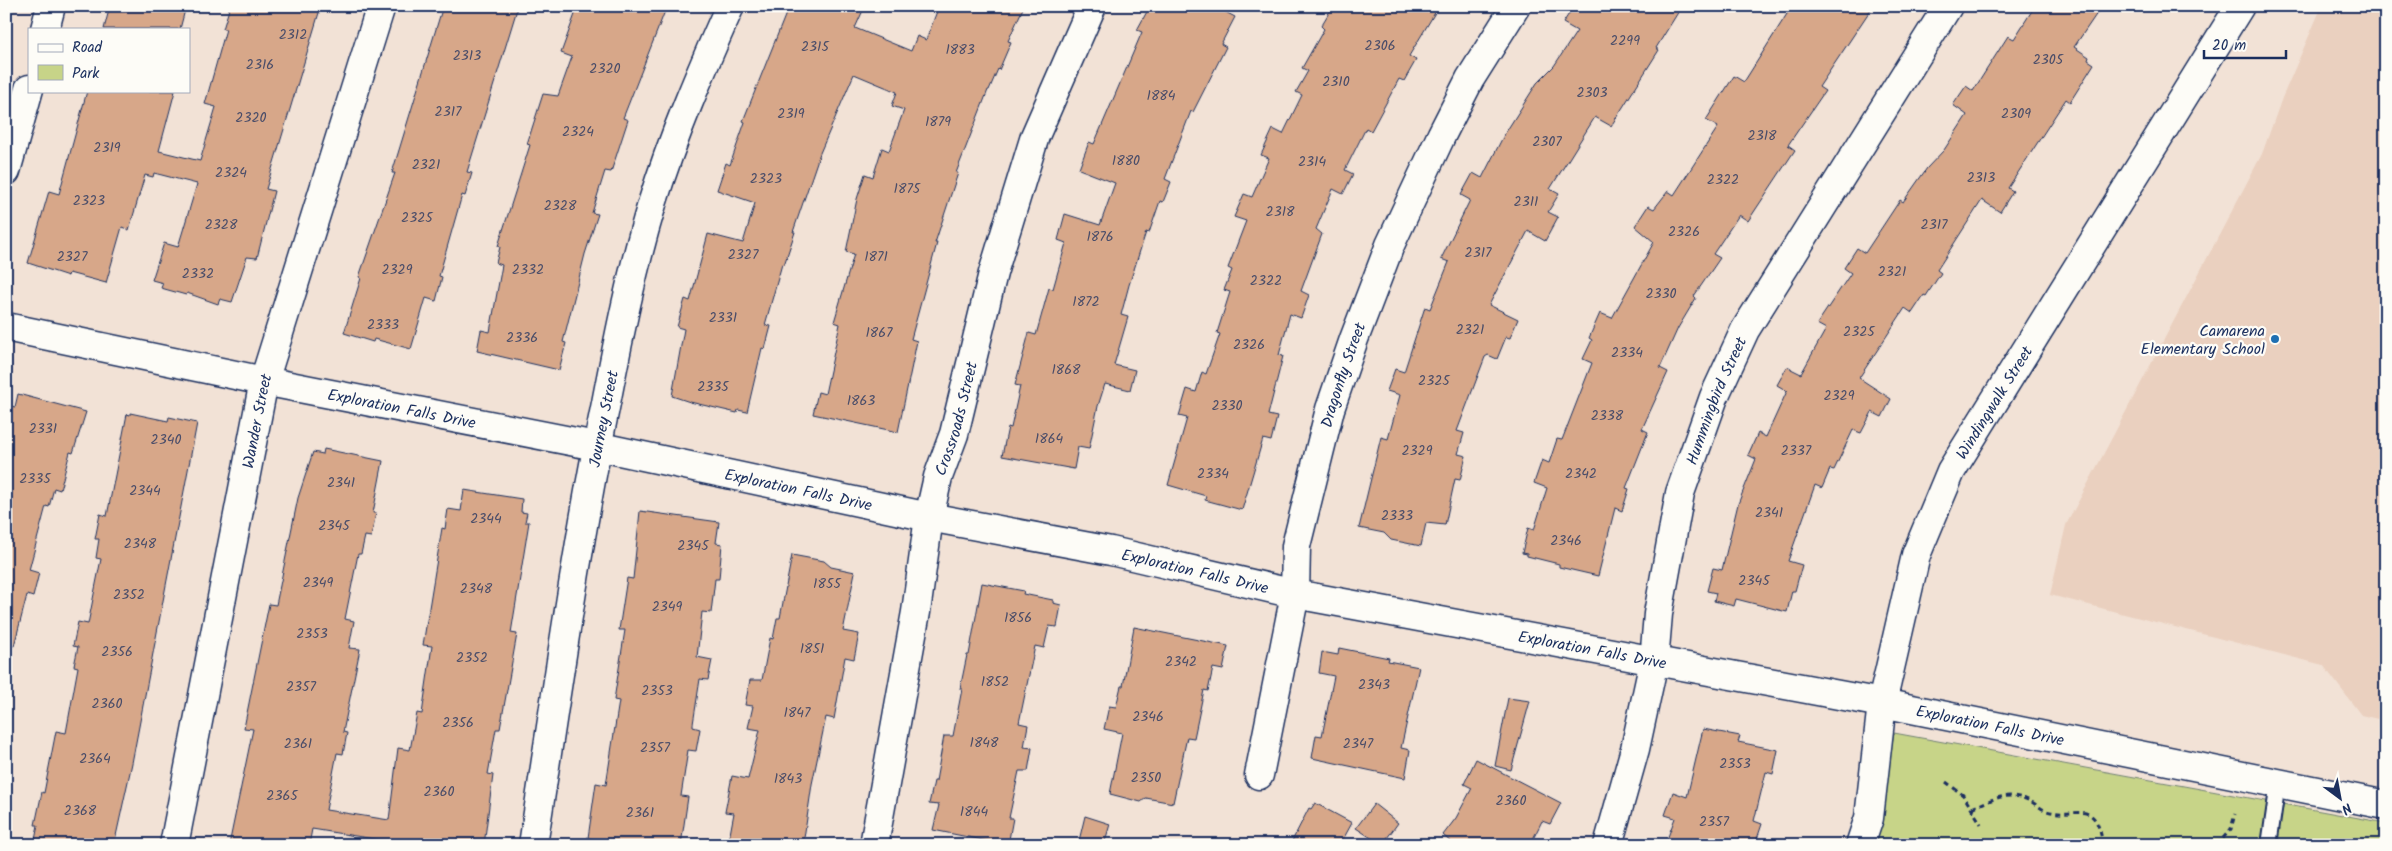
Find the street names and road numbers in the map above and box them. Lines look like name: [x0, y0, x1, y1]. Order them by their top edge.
street label: Dragonfly Street: [1315, 318, 1374, 430]
street label: Hummingbird Street: [1680, 332, 1755, 469]
street label: Windingwalk Street: [1950, 341, 2040, 465]
street label: Crossroads Street: [929, 358, 985, 480]
street label: Journey Street: [583, 368, 626, 469]
street label: Wander Street: [236, 370, 280, 471]
street label: Exploration Falls Drive: [325, 383, 478, 436]
street label: Exploration Falls Drive: [722, 463, 874, 519]
street label: Exploration Falls Drive: [1119, 543, 1271, 601]
street label: Exploration Falls Drive: [1516, 625, 1668, 677]
street label: Exploration Falls Drive: [1914, 699, 2066, 754]

